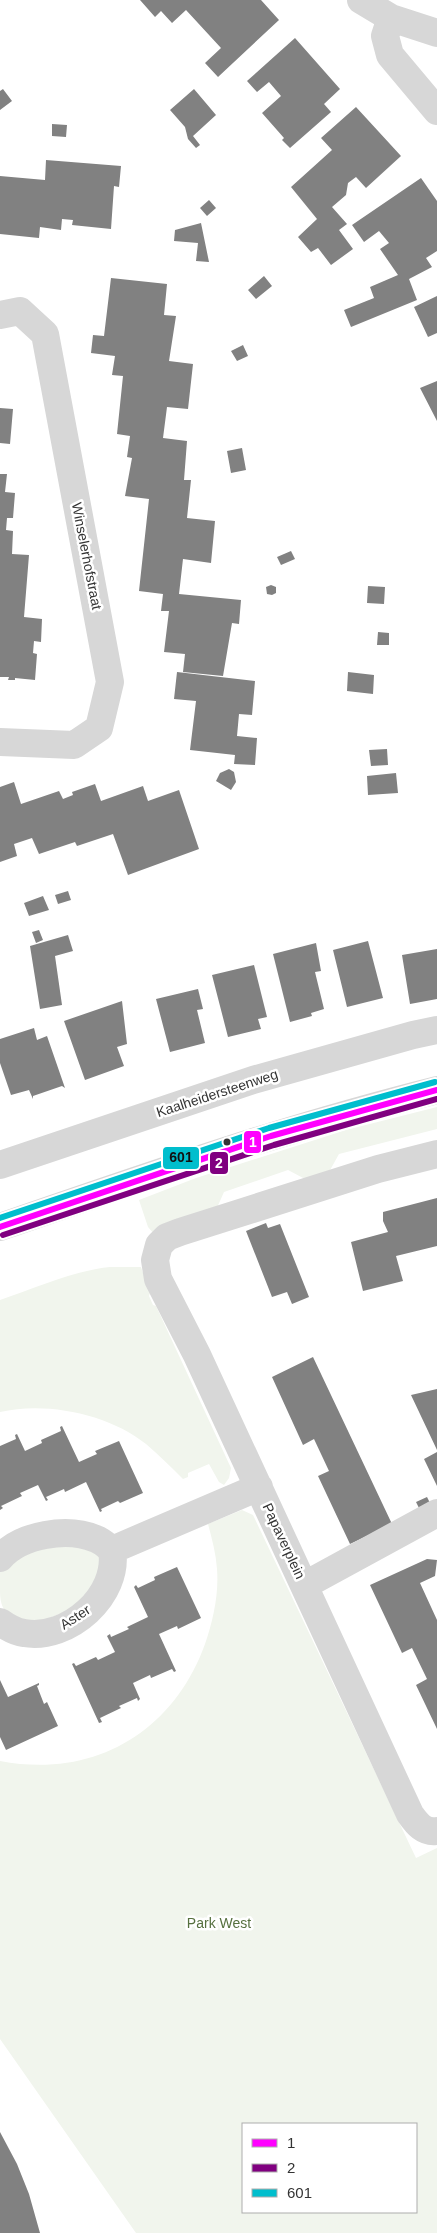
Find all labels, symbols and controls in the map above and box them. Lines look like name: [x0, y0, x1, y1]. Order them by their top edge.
street label: Winselerhofstraat: [69, 501, 105, 611]
street label: Kaalheidersteenweg: [154, 1066, 280, 1120]
line badge: 1: [243, 1130, 262, 1154]
text: 1: [249, 1134, 257, 1150]
unlabelled marker: [222, 1137, 232, 1147]
line badge: 601: [162, 1146, 200, 1170]
text: 601: [169, 1149, 193, 1165]
line badge: 2: [209, 1151, 229, 1175]
text: 2: [215, 1155, 223, 1171]
street label: Papaverplein: [259, 1501, 309, 1581]
street label: Aster: [57, 1601, 93, 1633]
park label: Park West: [187, 1915, 251, 1931]
legend: [242, 2123, 417, 2213]
text: 1: [287, 2134, 295, 2151]
text: 2: [287, 2159, 295, 2176]
text: 601: [287, 2184, 312, 2201]

